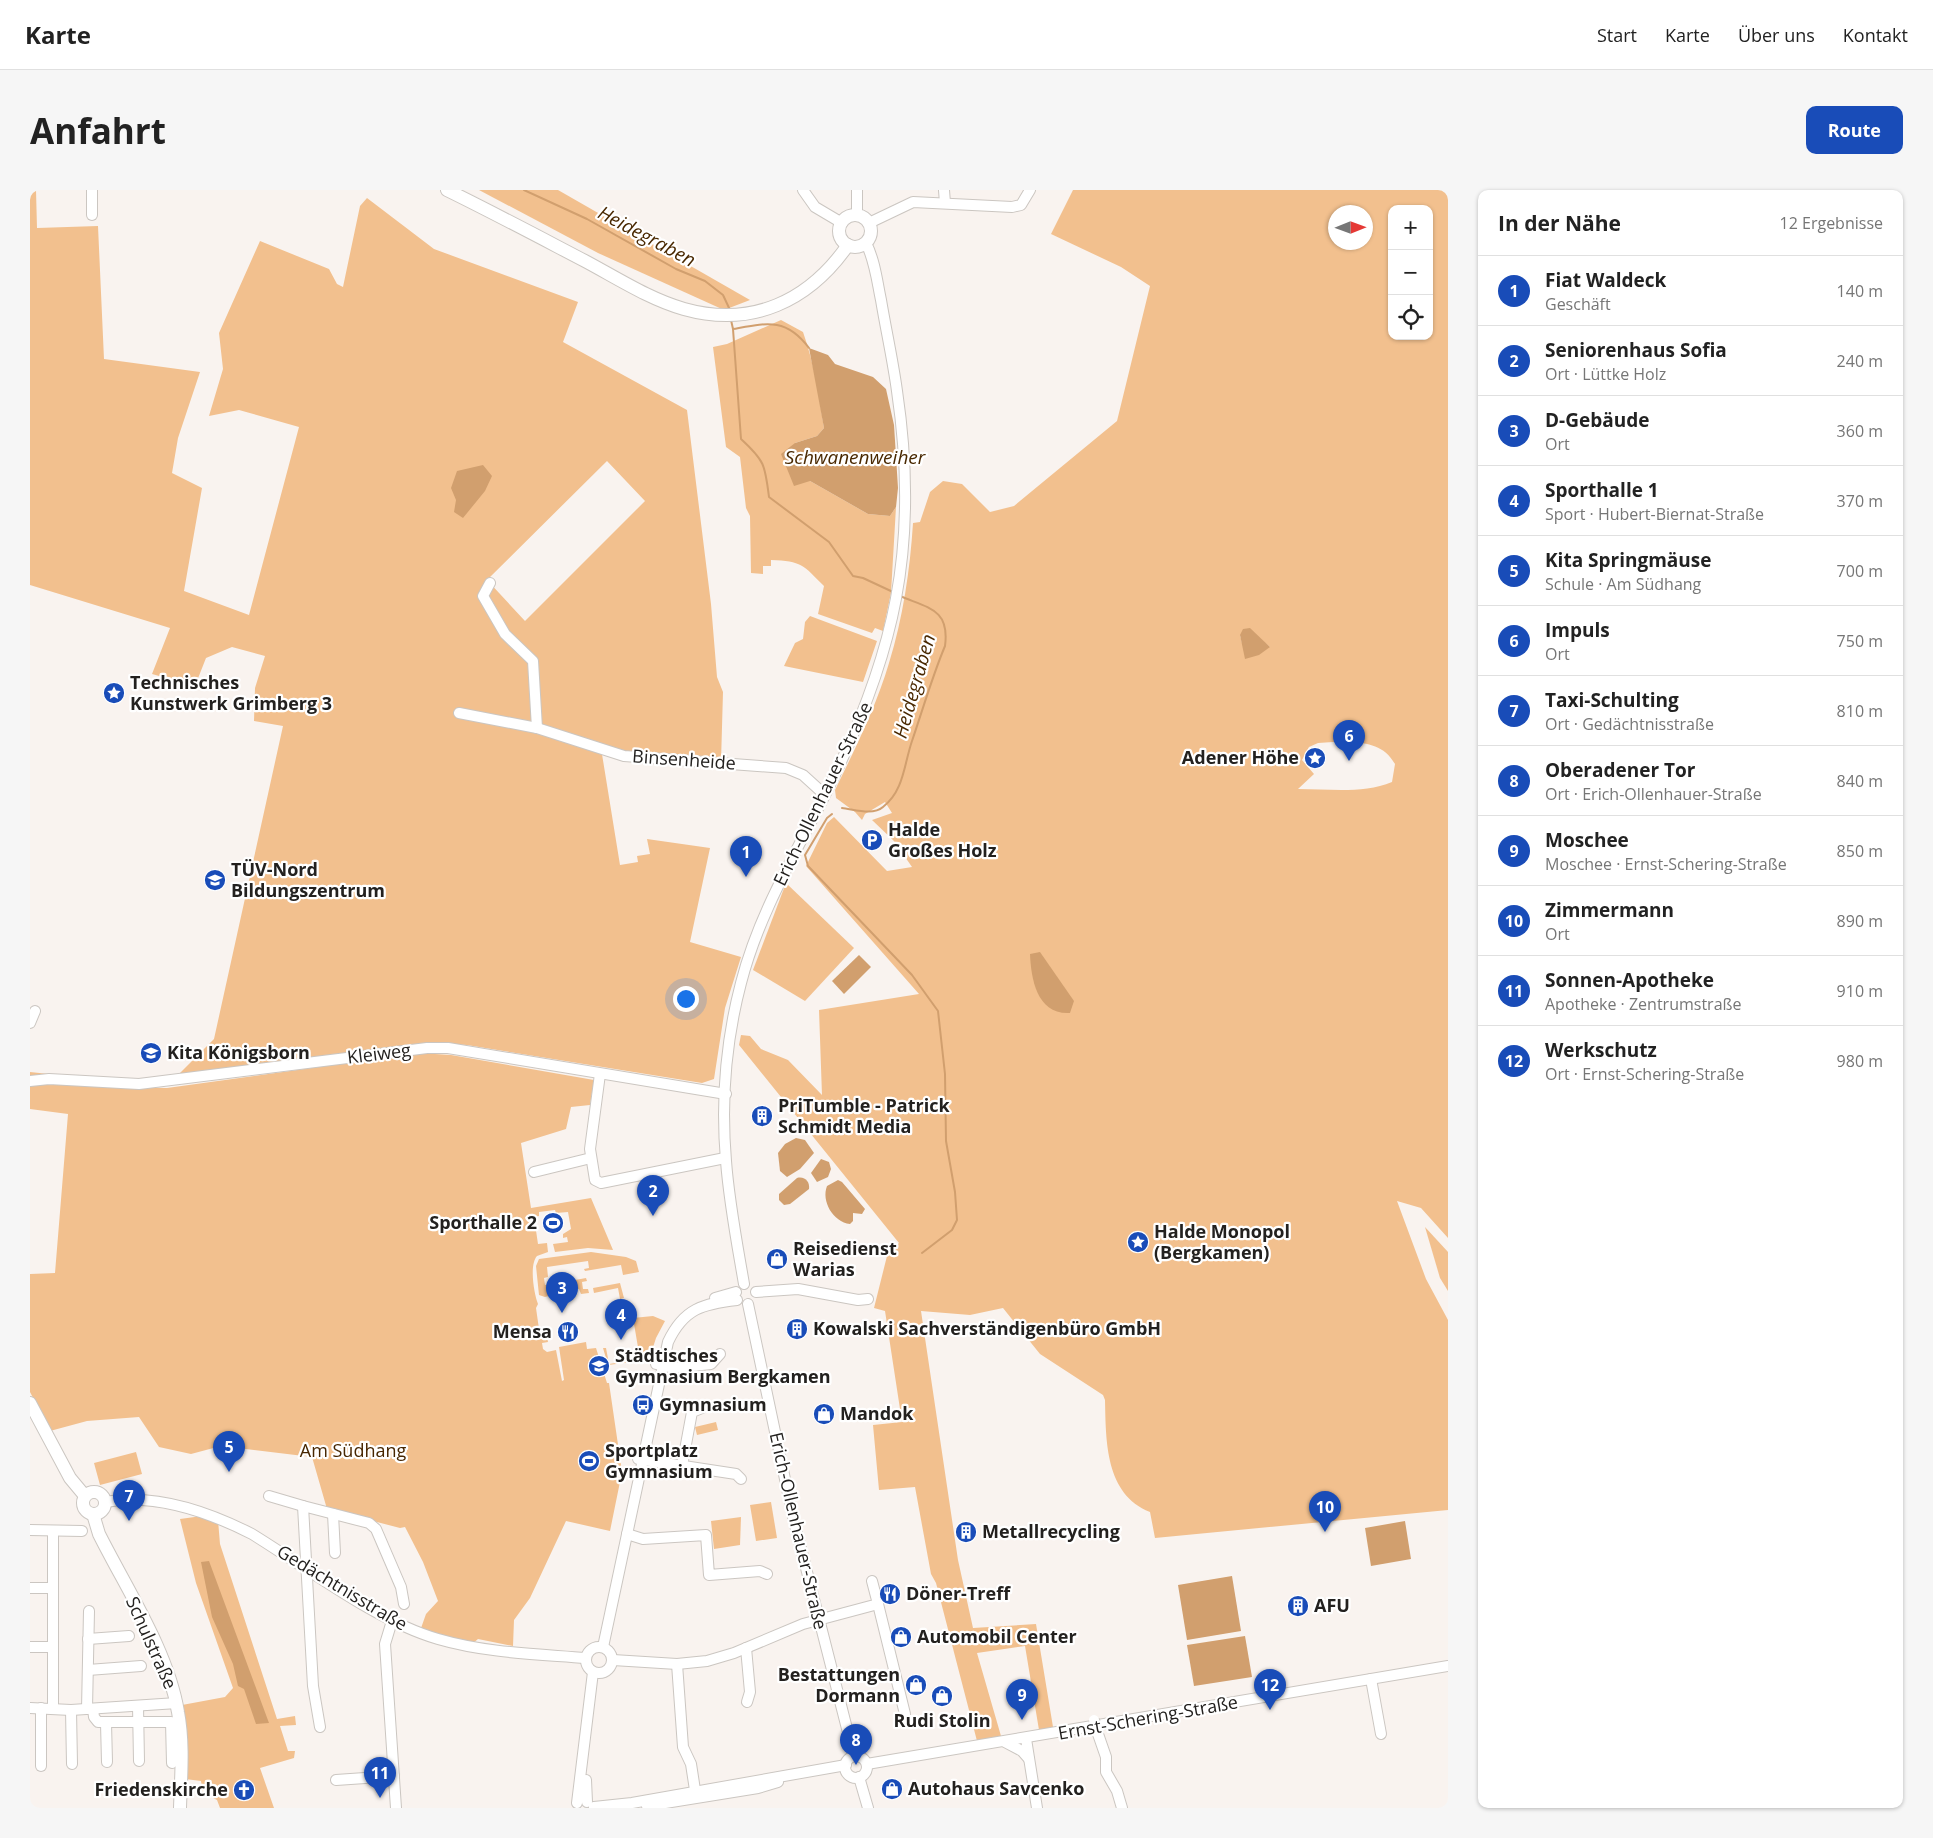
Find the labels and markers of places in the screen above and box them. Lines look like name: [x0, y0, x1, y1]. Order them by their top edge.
place label: Technisches Kunstwerk Grimberg 3: [130, 670, 332, 715]
place icon: Technisches Kunstwerk Grimberg 3: [102, 681, 126, 705]
pin: 6: [1333, 720, 1365, 761]
place label: Adener Höhe: [1182, 745, 1299, 769]
place icon: Adener Höhe: [1303, 746, 1327, 770]
place label: Halde Großes Holz: [888, 817, 997, 862]
parking icon: Halde Großes Holz: [860, 828, 884, 852]
pin: 1: [730, 836, 762, 877]
place label: TÜV-Nord Bildungszentrum: [231, 857, 385, 902]
school or university icon: TÜV-Nord Bildungszentrum: [203, 868, 227, 892]
place label: Kita Königsborn: [167, 1040, 310, 1064]
school or university icon: Kita Königsborn: [139, 1041, 163, 1065]
place label: PriTumble - Patrick Schmidt Media: [778, 1093, 950, 1138]
building icon: PriTumble - Patrick Schmidt Media: [750, 1104, 774, 1128]
pin: 2: [637, 1175, 669, 1216]
place label: Sporthalle 2: [429, 1210, 537, 1234]
sports icon: Sporthalle 2: [541, 1211, 565, 1235]
place label: Halde Monopol (Bergkamen): [1154, 1219, 1290, 1264]
place icon: Halde Monopol (Bergkamen): [1126, 1230, 1150, 1254]
place label: Reisedienst Warias: [793, 1236, 897, 1281]
shop icon: Reisedienst Warias: [765, 1247, 789, 1271]
pin: 3: [546, 1272, 578, 1313]
pin: 4: [605, 1299, 637, 1340]
place label: Kowalski Sachverständigenbüro GmbH: [813, 1316, 1161, 1340]
building icon: Kowalski Sachverständigenbüro GmbH: [785, 1317, 809, 1341]
place label: Mensa: [493, 1319, 552, 1343]
restaurant icon: Mensa: [556, 1320, 580, 1344]
place label: Städtisches Gymnasium Bergkamen: [615, 1343, 831, 1388]
school or university icon: Städtisches Gymnasium Bergkamen: [587, 1354, 611, 1378]
place label: Gymnasium: [659, 1392, 767, 1416]
bus stop icon: Gymnasium: [631, 1393, 655, 1417]
place label: Mandok: [840, 1401, 914, 1425]
shop icon: Mandok: [812, 1402, 836, 1426]
pin: 5: [213, 1431, 245, 1472]
place label: Sportplatz Gymnasium: [605, 1438, 713, 1483]
sports icon: Sportplatz Gymnasium: [577, 1449, 601, 1473]
pin: 7: [113, 1480, 145, 1521]
pin: 10: [1309, 1491, 1341, 1532]
place label: Metallrecycling: [982, 1519, 1120, 1543]
building icon: Metallrecycling: [954, 1520, 978, 1544]
place label: Döner-Treff: [906, 1581, 1011, 1605]
restaurant icon: Döner-Treff: [878, 1582, 902, 1606]
place label: AFU: [1314, 1593, 1350, 1617]
building icon: AFU: [1286, 1594, 1310, 1618]
place label: Automobil Center: [917, 1624, 1077, 1648]
shop icon: Automobil Center: [889, 1625, 913, 1649]
place label: Bestattungen Dormann: [778, 1662, 900, 1707]
pin: 12: [1254, 1669, 1286, 1710]
shop icon: Bestattungen Dormann: [904, 1673, 928, 1697]
pin: 9: [1006, 1679, 1038, 1720]
shop icon: Rudi Stolin: [930, 1684, 954, 1708]
place label: Rudi Stolin: [894, 1708, 990, 1732]
pin: 8: [840, 1724, 872, 1765]
pin: 11: [364, 1757, 396, 1798]
place label: Autohaus Savcenko: [908, 1776, 1084, 1800]
place label: Friedenskirche: [94, 1777, 228, 1801]
shop icon: Autohaus Savcenko: [880, 1777, 904, 1801]
church icon: Friedenskirche: [232, 1778, 256, 1802]

